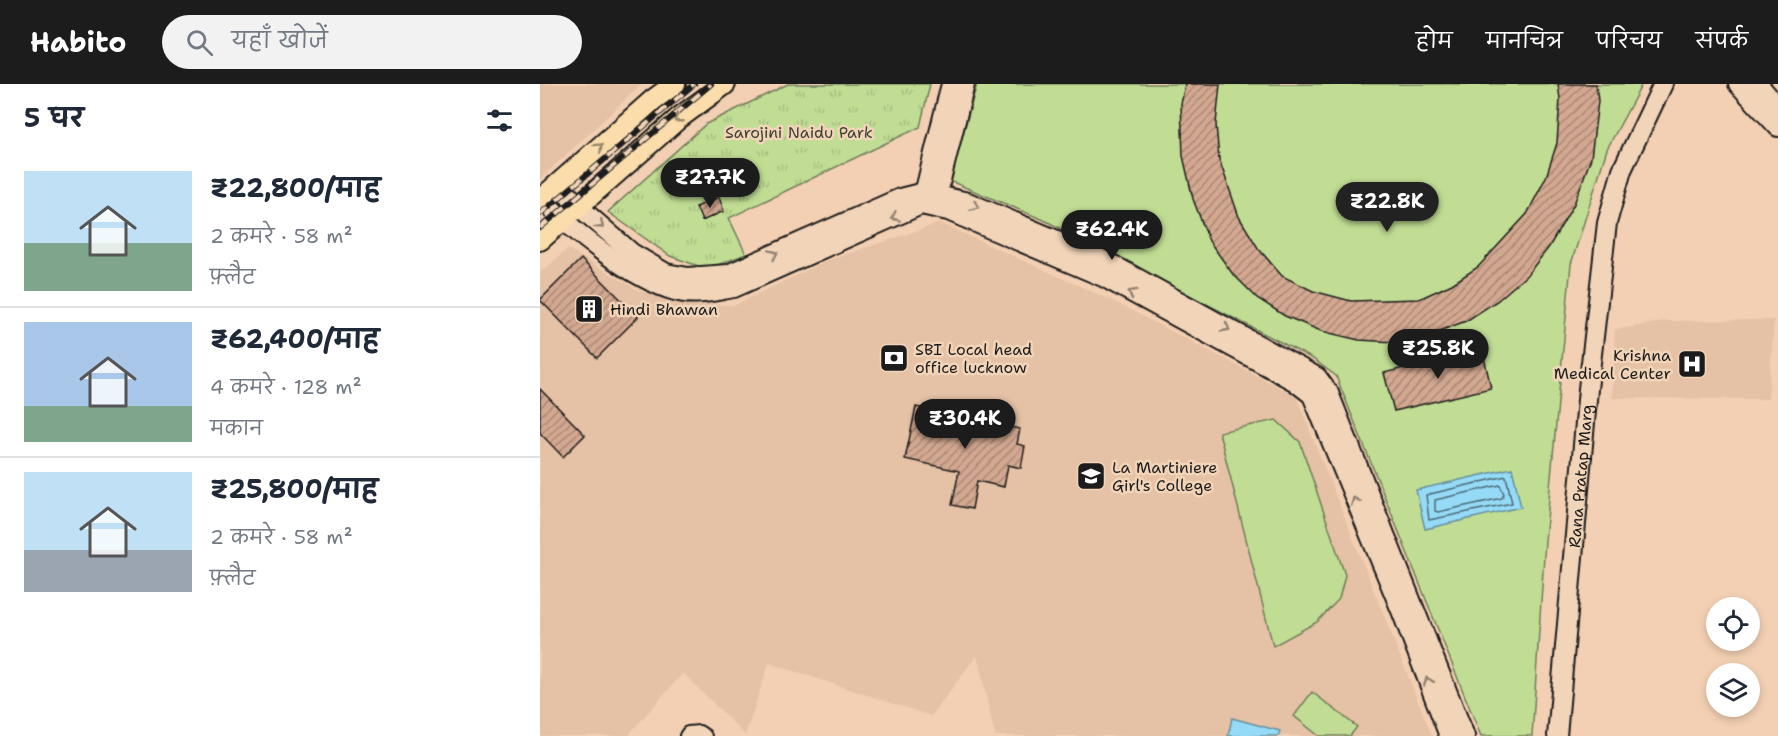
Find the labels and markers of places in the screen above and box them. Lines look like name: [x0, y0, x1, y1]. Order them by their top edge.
pin: ₹27.7K: [661, 158, 759, 209]
pin: ₹22.8K: [1338, 182, 1436, 233]
pin: ₹62.4K: [1063, 210, 1161, 261]
building icon: Hindi Bhawan: [573, 293, 605, 325]
place label: Hindi Bhawan: [610, 299, 718, 320]
pin: ₹25.8K: [1389, 329, 1487, 380]
place label: SBI Local head office lucknow: [915, 339, 1032, 378]
bank icon: SBI Local head office lucknow: [878, 342, 910, 374]
place label: Krishna Medical Center: [1554, 345, 1671, 384]
hospital icon: Krishna Medical Center: [1676, 348, 1708, 380]
pin: ₹30.4K: [916, 399, 1014, 450]
place label: La Martiniere Girl's College: [1112, 457, 1217, 496]
school or university icon: La Martiniere Girl's College: [1075, 460, 1107, 492]

